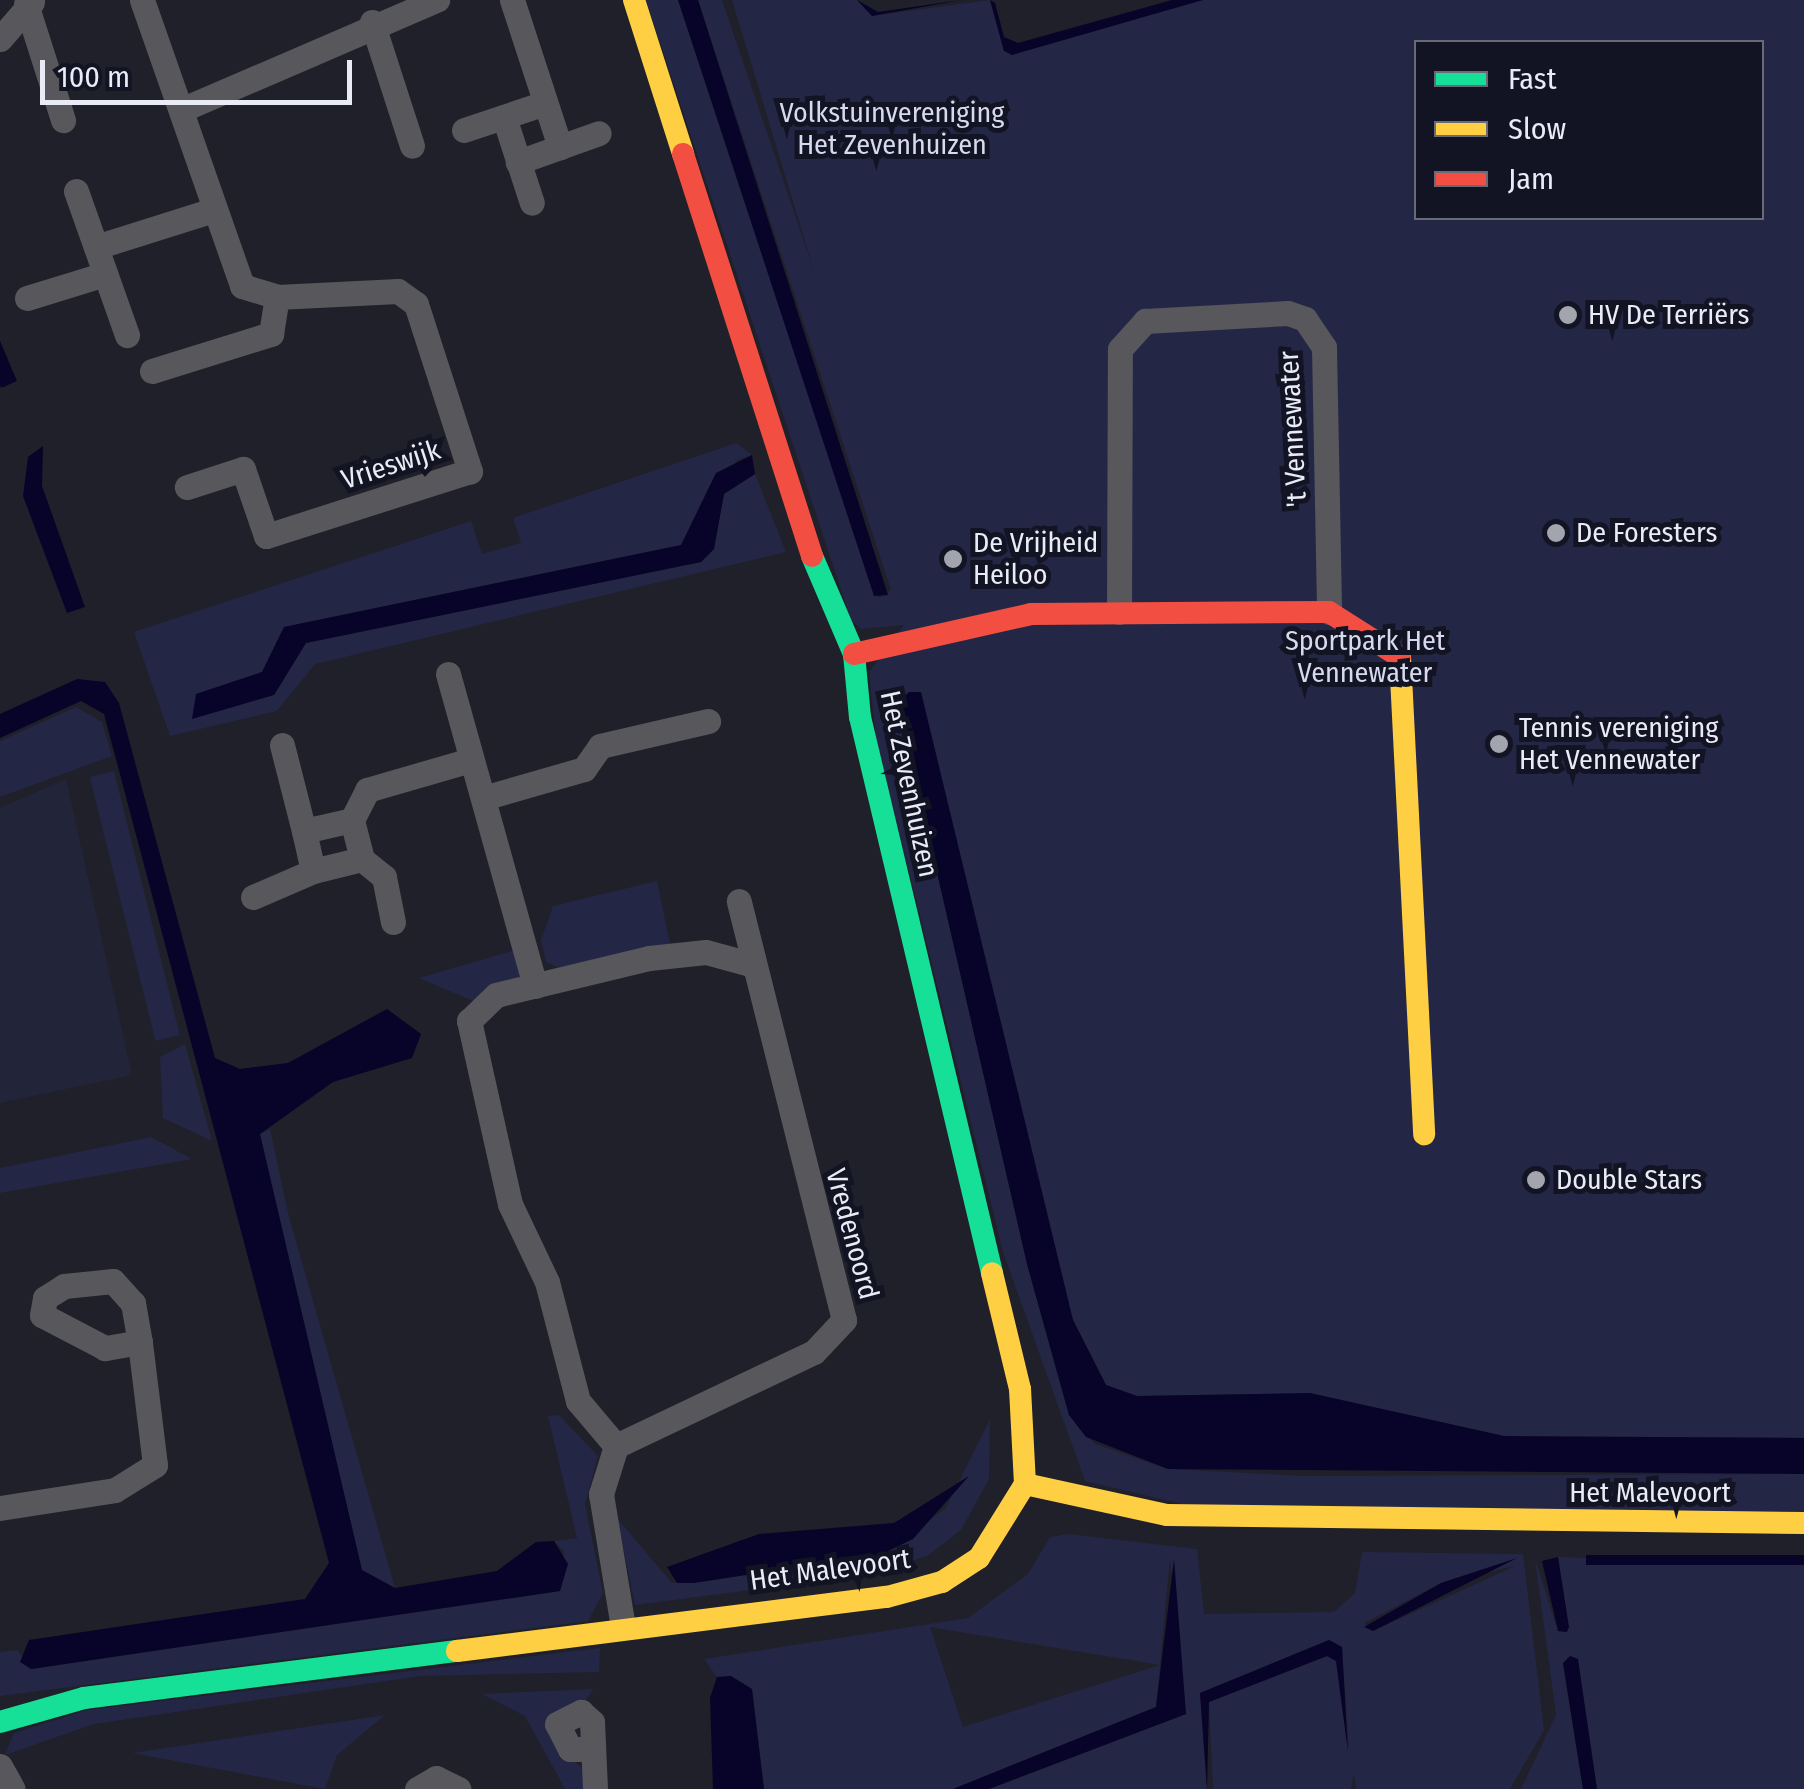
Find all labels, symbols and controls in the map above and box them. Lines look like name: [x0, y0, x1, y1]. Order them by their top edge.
scale bar: [45, 40, 358, 102]
legend: [1414, 40, 1764, 220]
text: 100 m: [57, 59, 130, 95]
text: Fast: [1508, 61, 1556, 97]
park label: Volkstuinvereniging Het Zevenhuizen: [780, 96, 1004, 162]
text: Slow: [1508, 111, 1566, 147]
text: Jam: [1508, 161, 1554, 197]
place label: HV De Terriërs: [1588, 298, 1750, 332]
marker: HV De Terriërs: [1557, 304, 1579, 326]
street label: 't Vennewater: [1272, 350, 1314, 508]
street label: Vrieswijk: [337, 433, 445, 497]
place label: De Foresters: [1576, 516, 1717, 550]
marker: De Foresters: [1545, 522, 1567, 544]
place label: De Vrijheid Heiloo: [973, 526, 1098, 592]
marker: De Vrijheid Heiloo: [942, 548, 964, 570]
park label: Sportpark Het Vennewater: [1285, 624, 1445, 690]
street label: Het Zevenhuizen: [873, 688, 945, 880]
place label: Tennis vereniging Het Vennewater: [1519, 711, 1718, 777]
marker: Tennis vereniging Het Vennewater: [1488, 733, 1510, 755]
place label: Double Stars: [1556, 1163, 1702, 1197]
street label: Vredenoord: [818, 1165, 886, 1303]
marker: Double Stars: [1525, 1169, 1547, 1191]
street label: Het Malevoort: [1569, 1476, 1731, 1510]
street label: Het Malevoort: [748, 1542, 912, 1598]

